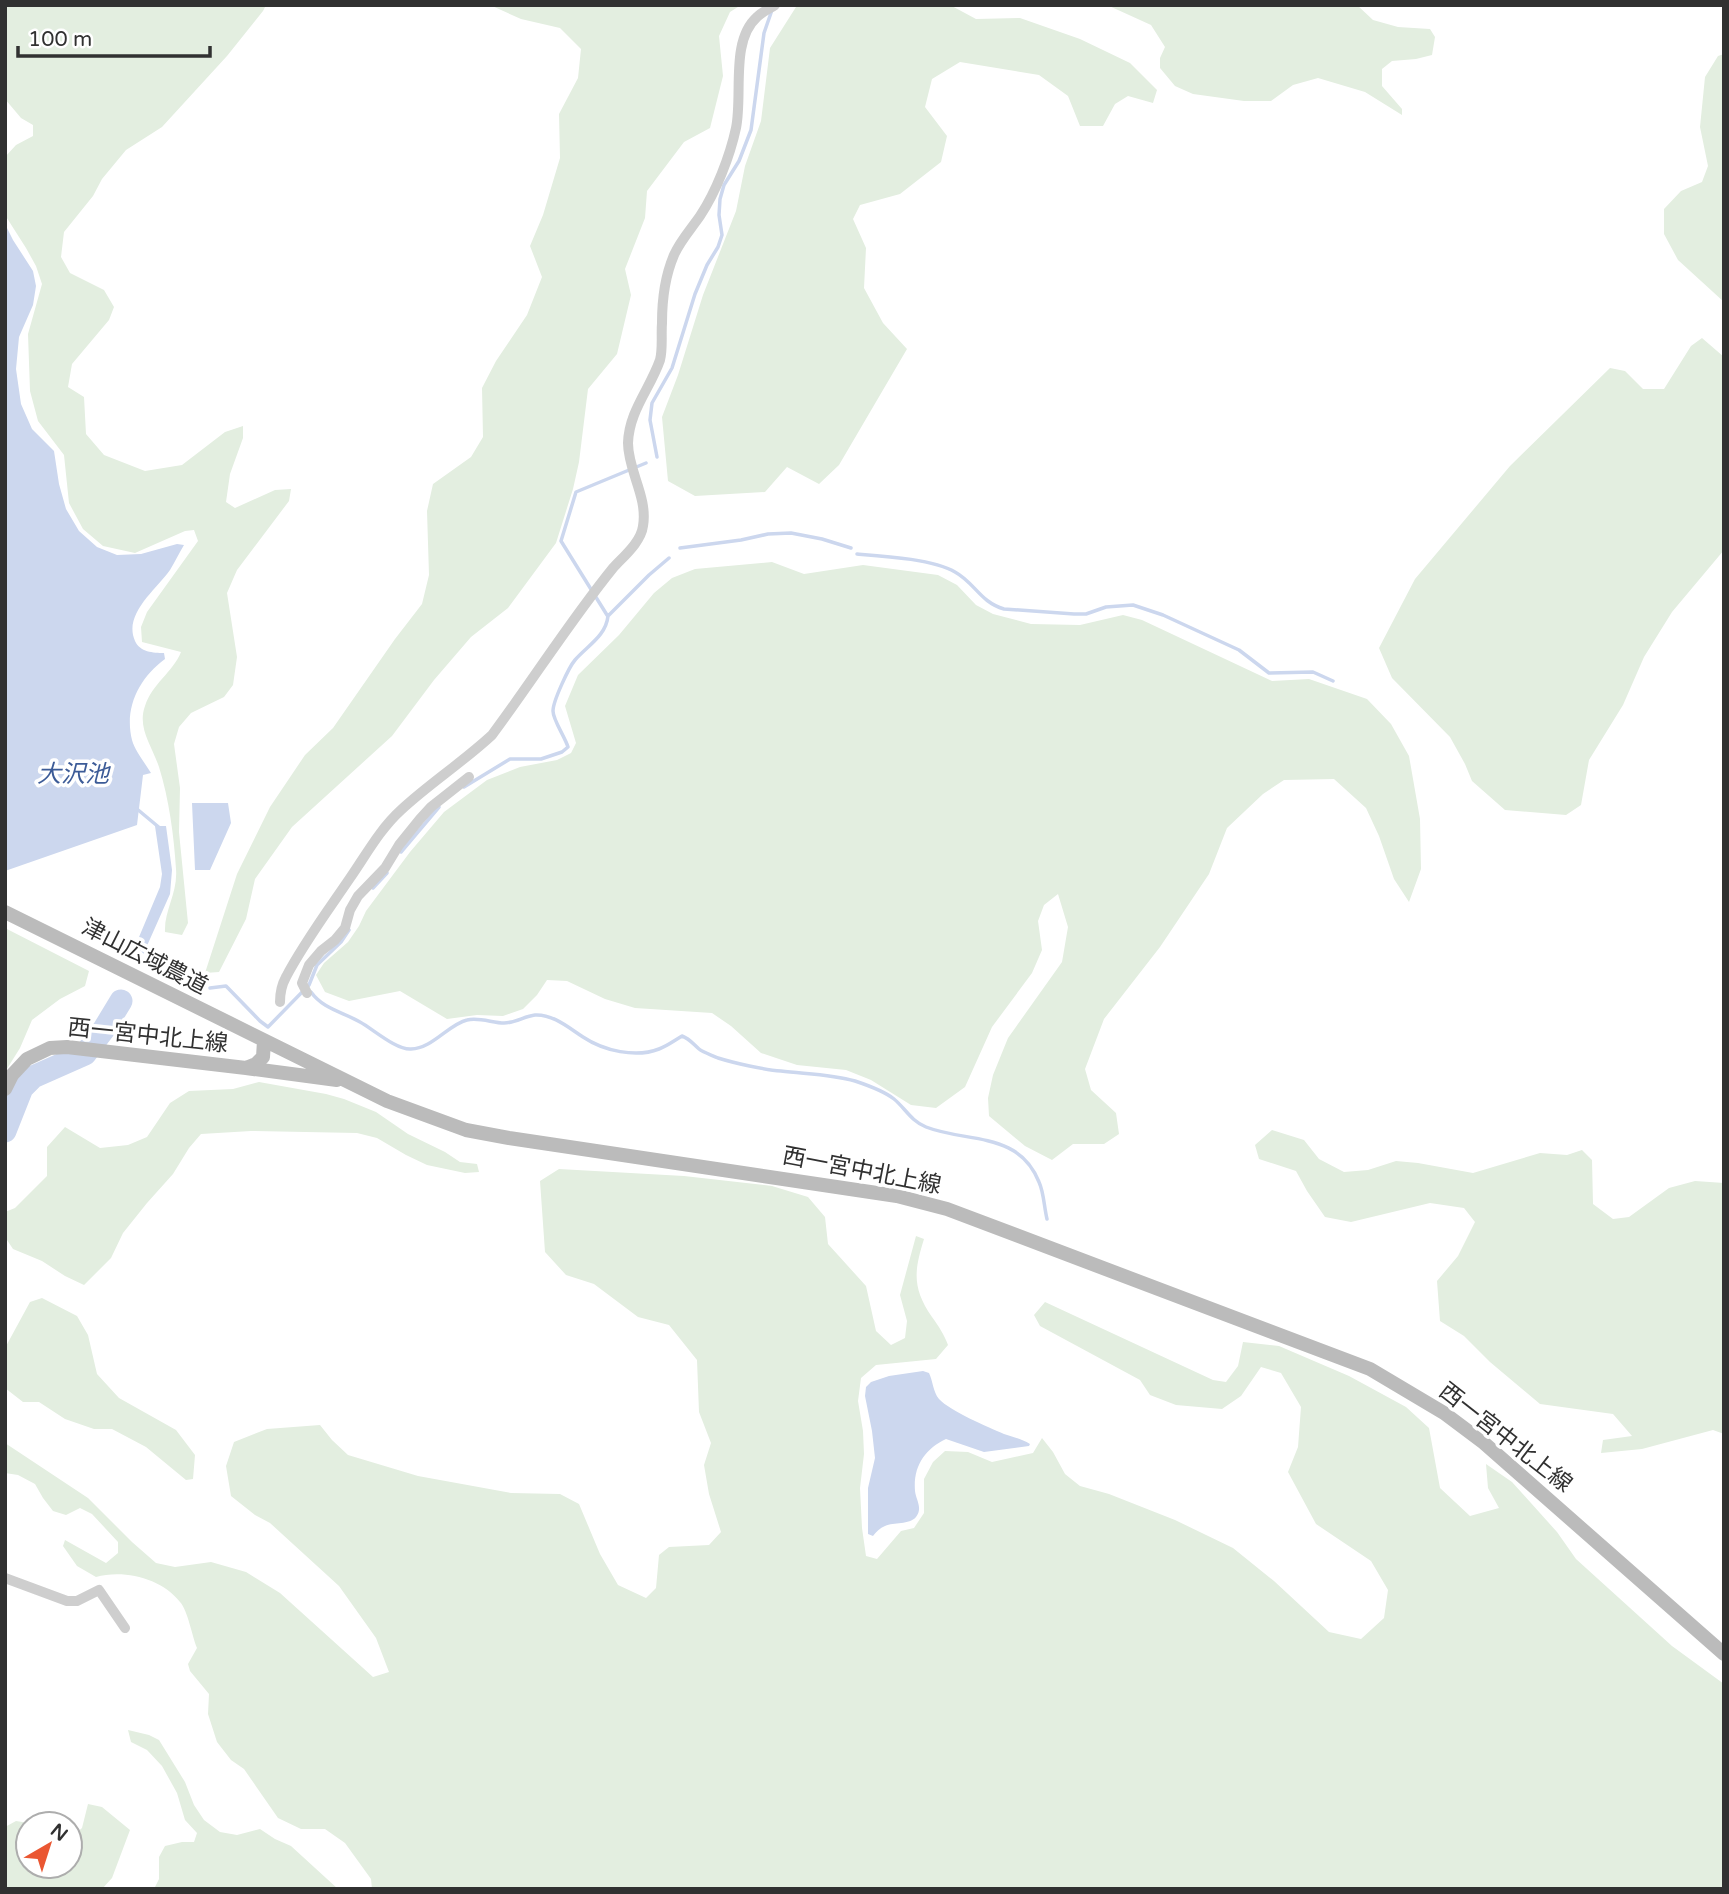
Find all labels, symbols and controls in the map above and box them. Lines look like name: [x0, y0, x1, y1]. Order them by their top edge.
scale bar: [18, 14, 210, 58]
text: 100 m: [28, 27, 92, 52]
water label: 大沢池: [37, 760, 111, 789]
street label: 津山広域農道: [77, 913, 212, 1001]
street label: 西一宮中北上線: [66, 1014, 229, 1058]
street label: 西一宮中北上線: [780, 1142, 944, 1200]
street label: 西一宮中北上線: [1433, 1377, 1577, 1498]
north arrow: [14, 1810, 84, 1880]
text: N: [46, 1819, 72, 1846]

